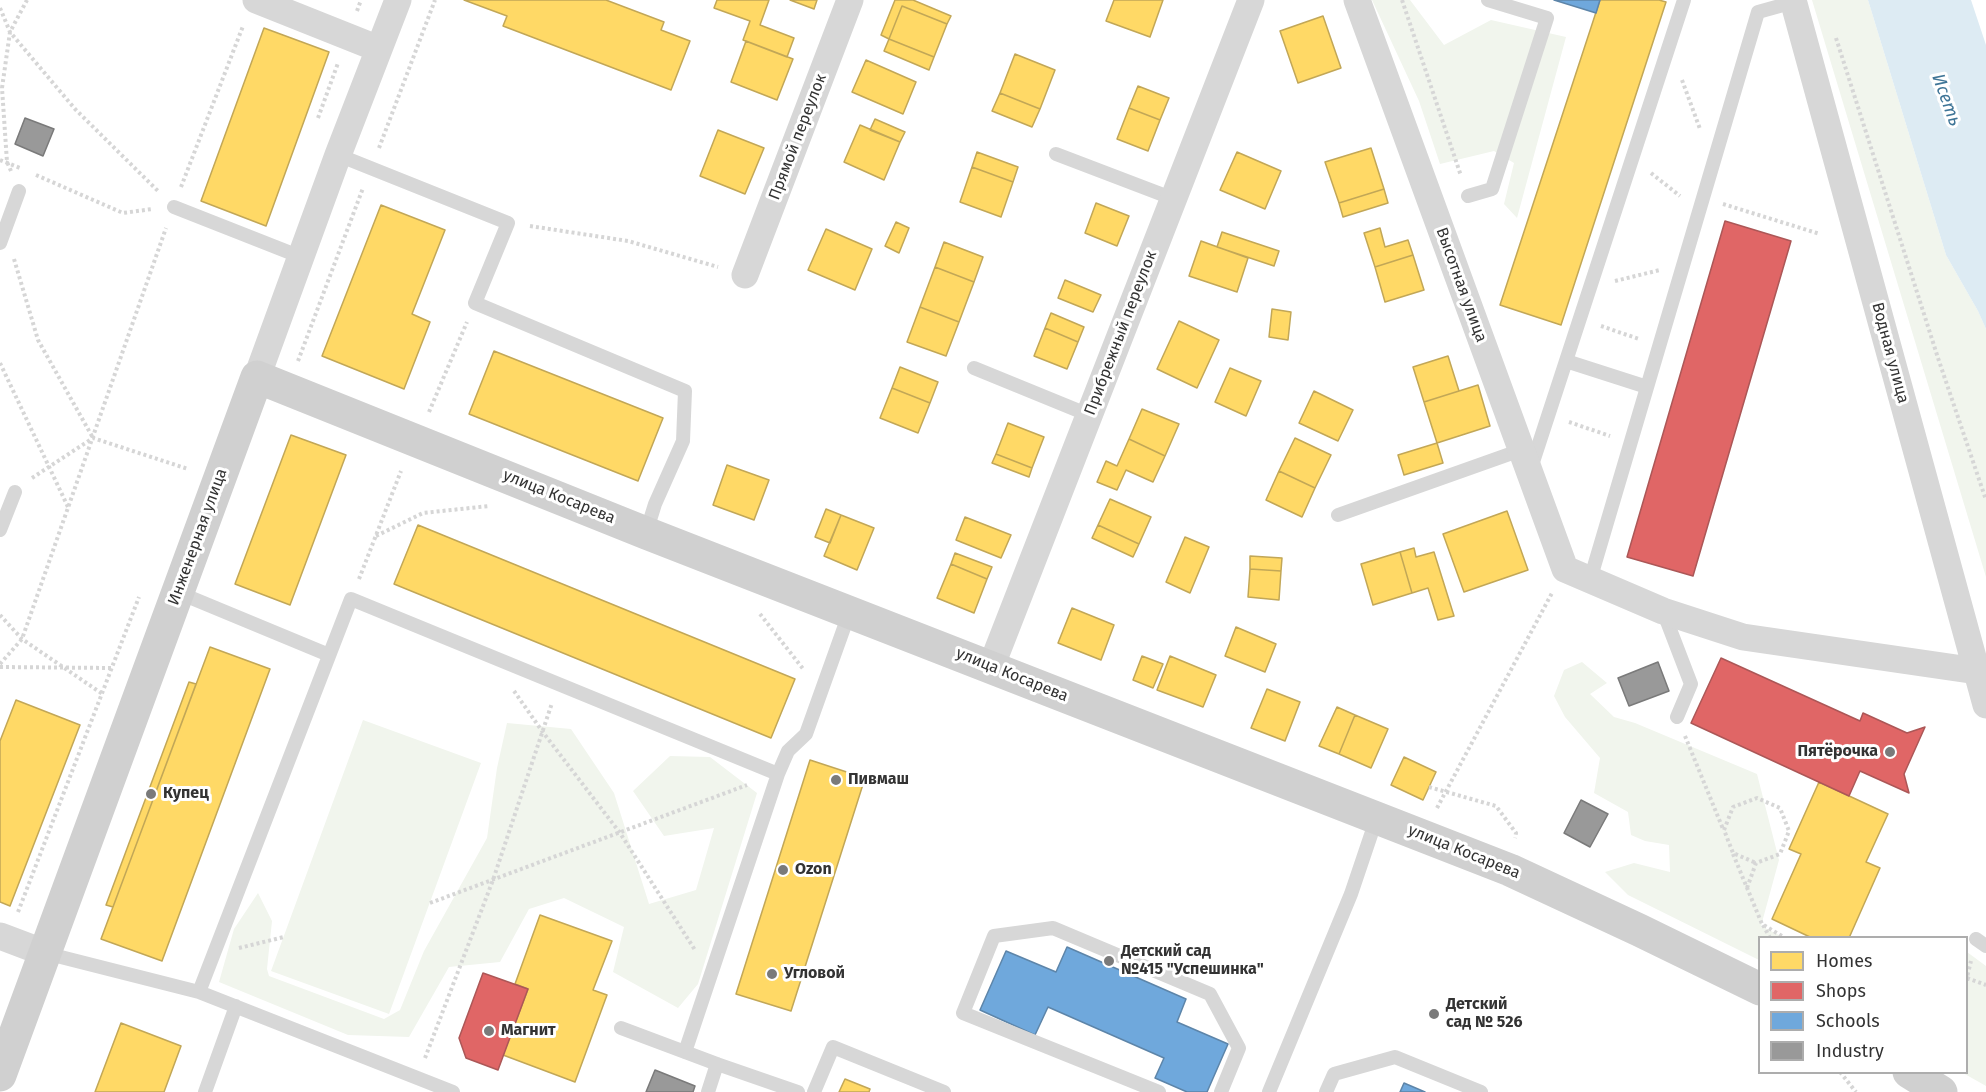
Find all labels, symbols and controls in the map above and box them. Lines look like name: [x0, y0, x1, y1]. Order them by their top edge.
street label: Прямой переулок: [765, 71, 831, 203]
water label: Исеть: [1927, 71, 1965, 129]
street label: Высотная улица: [1431, 225, 1491, 345]
street label: Прибрежный переулок: [1081, 248, 1161, 418]
street label: Водная улица: [1867, 300, 1913, 406]
street label: Инженерная улица: [164, 466, 232, 608]
street label: улица Косарева: [500, 466, 618, 528]
street label: улица Косарева: [953, 644, 1071, 706]
place label: Пятёрочка: [1797, 742, 1878, 762]
marker: Пятёрочка: [1883, 745, 1897, 759]
place label: Пивмаш: [848, 770, 909, 790]
marker: Пивмаш: [829, 773, 843, 787]
place label: Купец: [163, 784, 209, 804]
marker: Купец: [144, 787, 158, 801]
street label: улица Косарева: [1405, 821, 1523, 883]
place label: Ozon: [795, 860, 832, 880]
marker: Ozon: [776, 863, 790, 877]
legend: [1758, 936, 1968, 1074]
place label: Детский сад №415 "Успешинка": [1121, 942, 1264, 980]
text: Homes: [1816, 950, 1872, 972]
marker: Детский сад №415 "Успешинка": [1102, 954, 1116, 968]
place label: Угловой: [784, 964, 845, 984]
marker: Угловой: [765, 967, 779, 981]
text: Shops: [1816, 980, 1866, 1002]
place label: Детcкий сад № 526: [1446, 995, 1523, 1033]
marker: Детcкий сад № 526: [1427, 1007, 1441, 1021]
text: Schools: [1816, 1010, 1880, 1032]
place label: Магнит: [501, 1021, 556, 1041]
marker: Магнит: [482, 1024, 496, 1038]
text: Industry: [1816, 1040, 1884, 1062]

